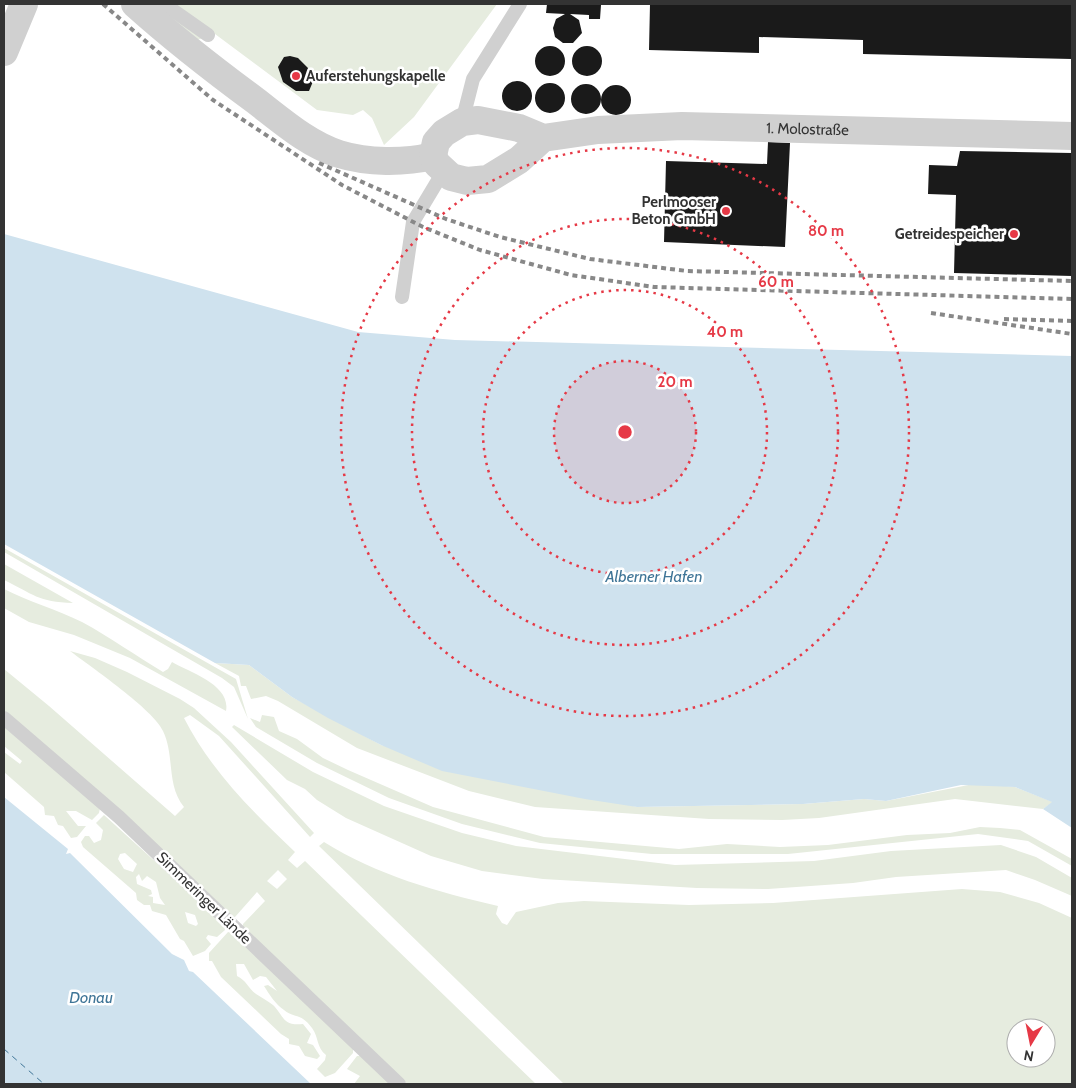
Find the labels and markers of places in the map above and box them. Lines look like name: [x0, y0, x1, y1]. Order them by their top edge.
place label: Auferstehungskapelle: [306, 67, 446, 85]
marker: Auferstehungskapelle: [290, 70, 302, 82]
place label: Perlmooser Beton GmbH: [631, 193, 716, 228]
marker: Perlmooser Beton GmbH: [720, 205, 732, 217]
place label: Getreidespeicher: [895, 225, 1004, 243]
marker: Getreidespeicher: [1008, 228, 1020, 240]
centre of rings: [616, 423, 634, 441]

